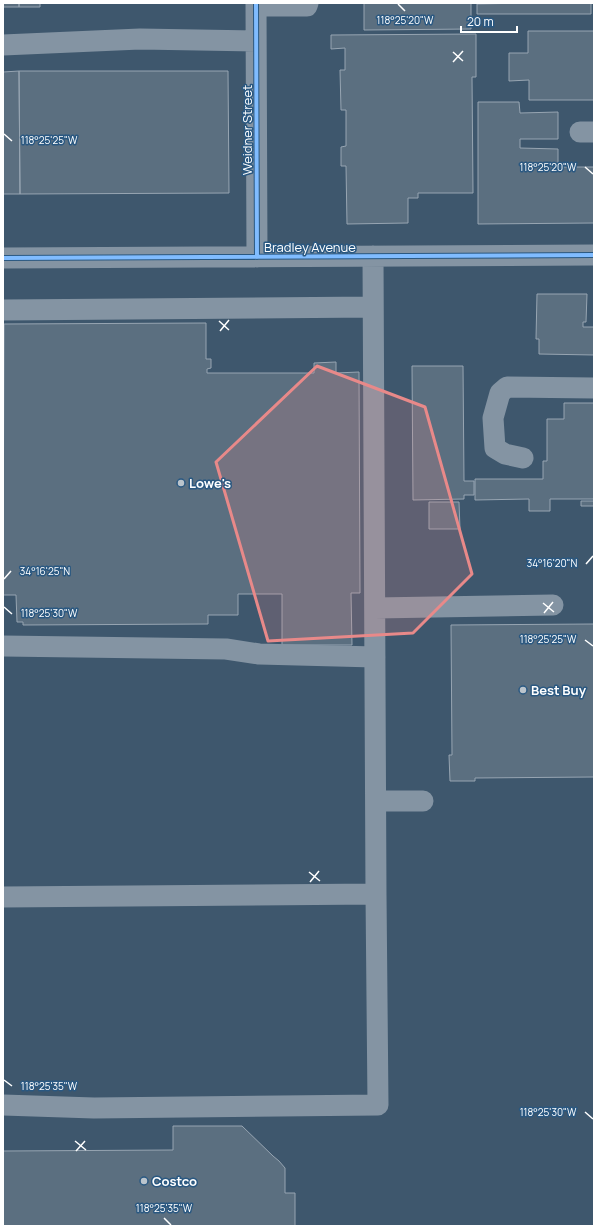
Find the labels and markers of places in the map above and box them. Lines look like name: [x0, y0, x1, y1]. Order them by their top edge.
place label: Lowe's: [189, 474, 231, 492]
marker: Lowe's: [176, 478, 186, 488]
place label: Best Buy: [531, 681, 587, 699]
marker: Best Buy: [518, 685, 528, 695]
place label: Costco: [152, 1172, 197, 1190]
marker: Costco: [139, 1176, 149, 1186]

